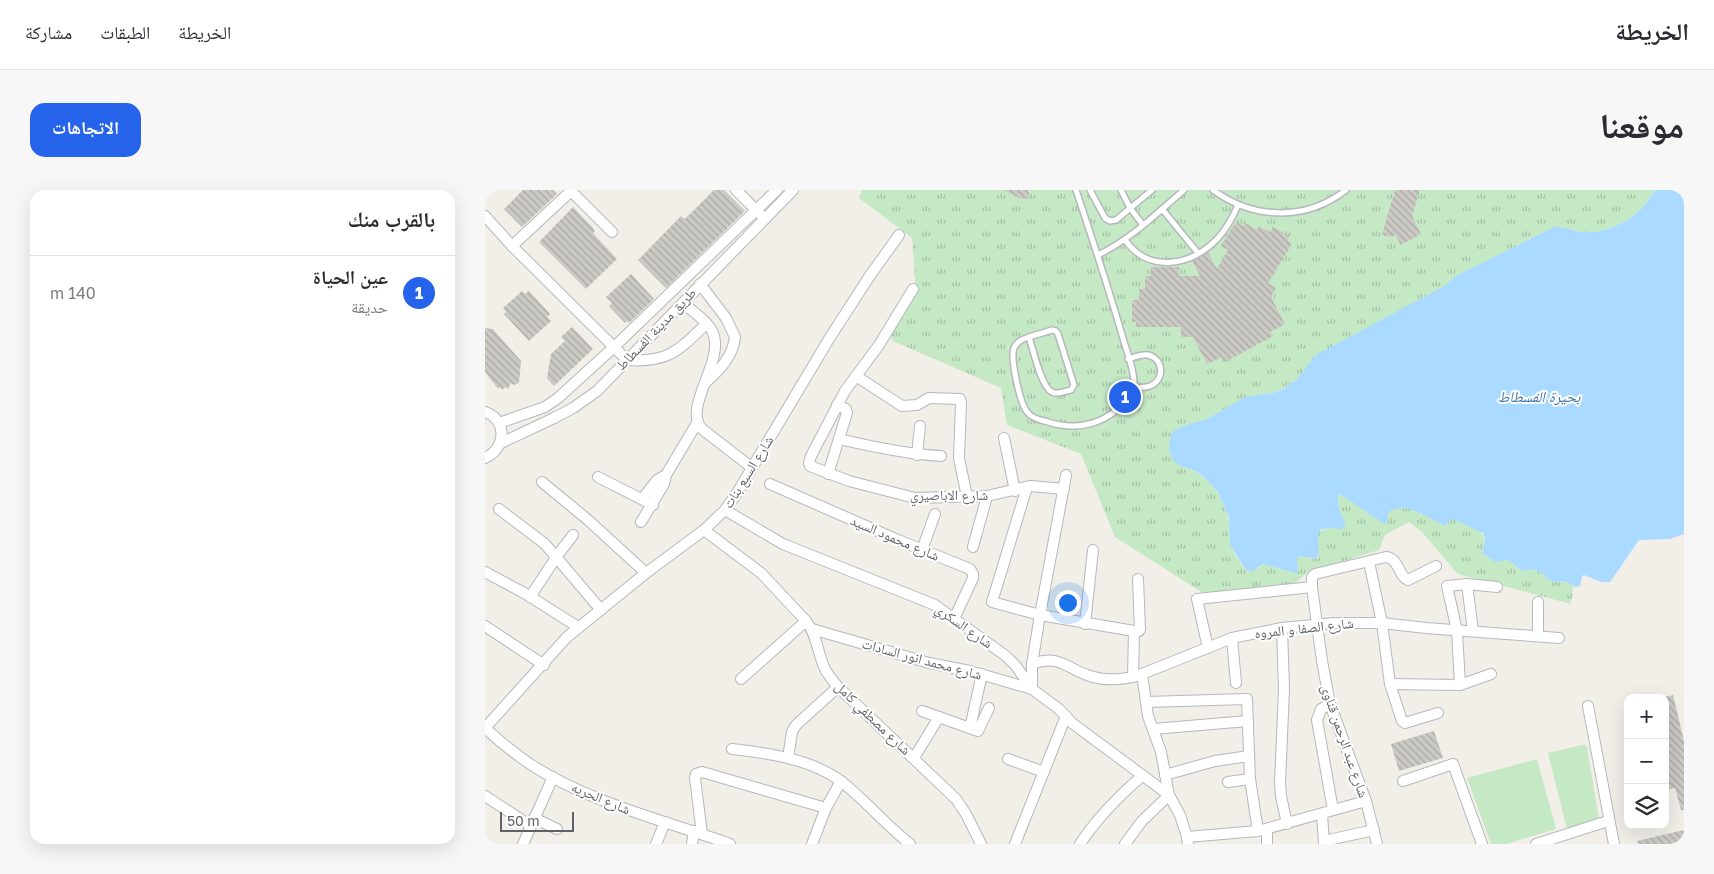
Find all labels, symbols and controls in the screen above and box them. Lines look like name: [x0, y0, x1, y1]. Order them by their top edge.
text: الخريطة: [1615, 16, 1689, 45]
text: مشاركة: [25, 21, 72, 43]
text: الطبقات: [100, 21, 150, 43]
text: الخريطة: [178, 21, 231, 43]
button: الاتجاهات: [30, 103, 141, 157]
text: موقعنا: [1599, 104, 1684, 146]
text: بالقرب منك: [348, 206, 435, 232]
text: عين الحياة: [313, 265, 388, 288]
text: 140 m: [50, 283, 96, 303]
text: 1: [415, 283, 423, 303]
street label: طريق مدينة الفسطاط: [612, 284, 701, 375]
text: حديقة: [351, 297, 388, 317]
pin: 1: [1109, 378, 1141, 416]
water label: بحيرة الفسطاط: [1498, 387, 1581, 406]
street label: شارع السبع بنات: [719, 432, 778, 512]
street label: شارع الاباصيري: [910, 486, 988, 507]
street label: شارع محمود السيد: [847, 511, 942, 566]
your location: [1055, 590, 1081, 616]
street label: شارع السكري: [930, 600, 996, 655]
street label: شارع الصفا و المروه: [1253, 614, 1355, 643]
street label: شارع محمد انور السادات: [860, 634, 984, 685]
street label: شارع مصطفي كامل: [829, 677, 915, 761]
street label: شارع عبد الرحمن قناوى: [1316, 682, 1373, 800]
map controls: [1624, 694, 1669, 829]
button: +: [1624, 694, 1669, 739]
button: −: [1624, 739, 1669, 784]
street label: شارع الحريه: [568, 777, 633, 819]
button: layers: [1624, 784, 1669, 829]
scale bar: [500, 809, 574, 832]
text: 50 m: [507, 812, 540, 829]

